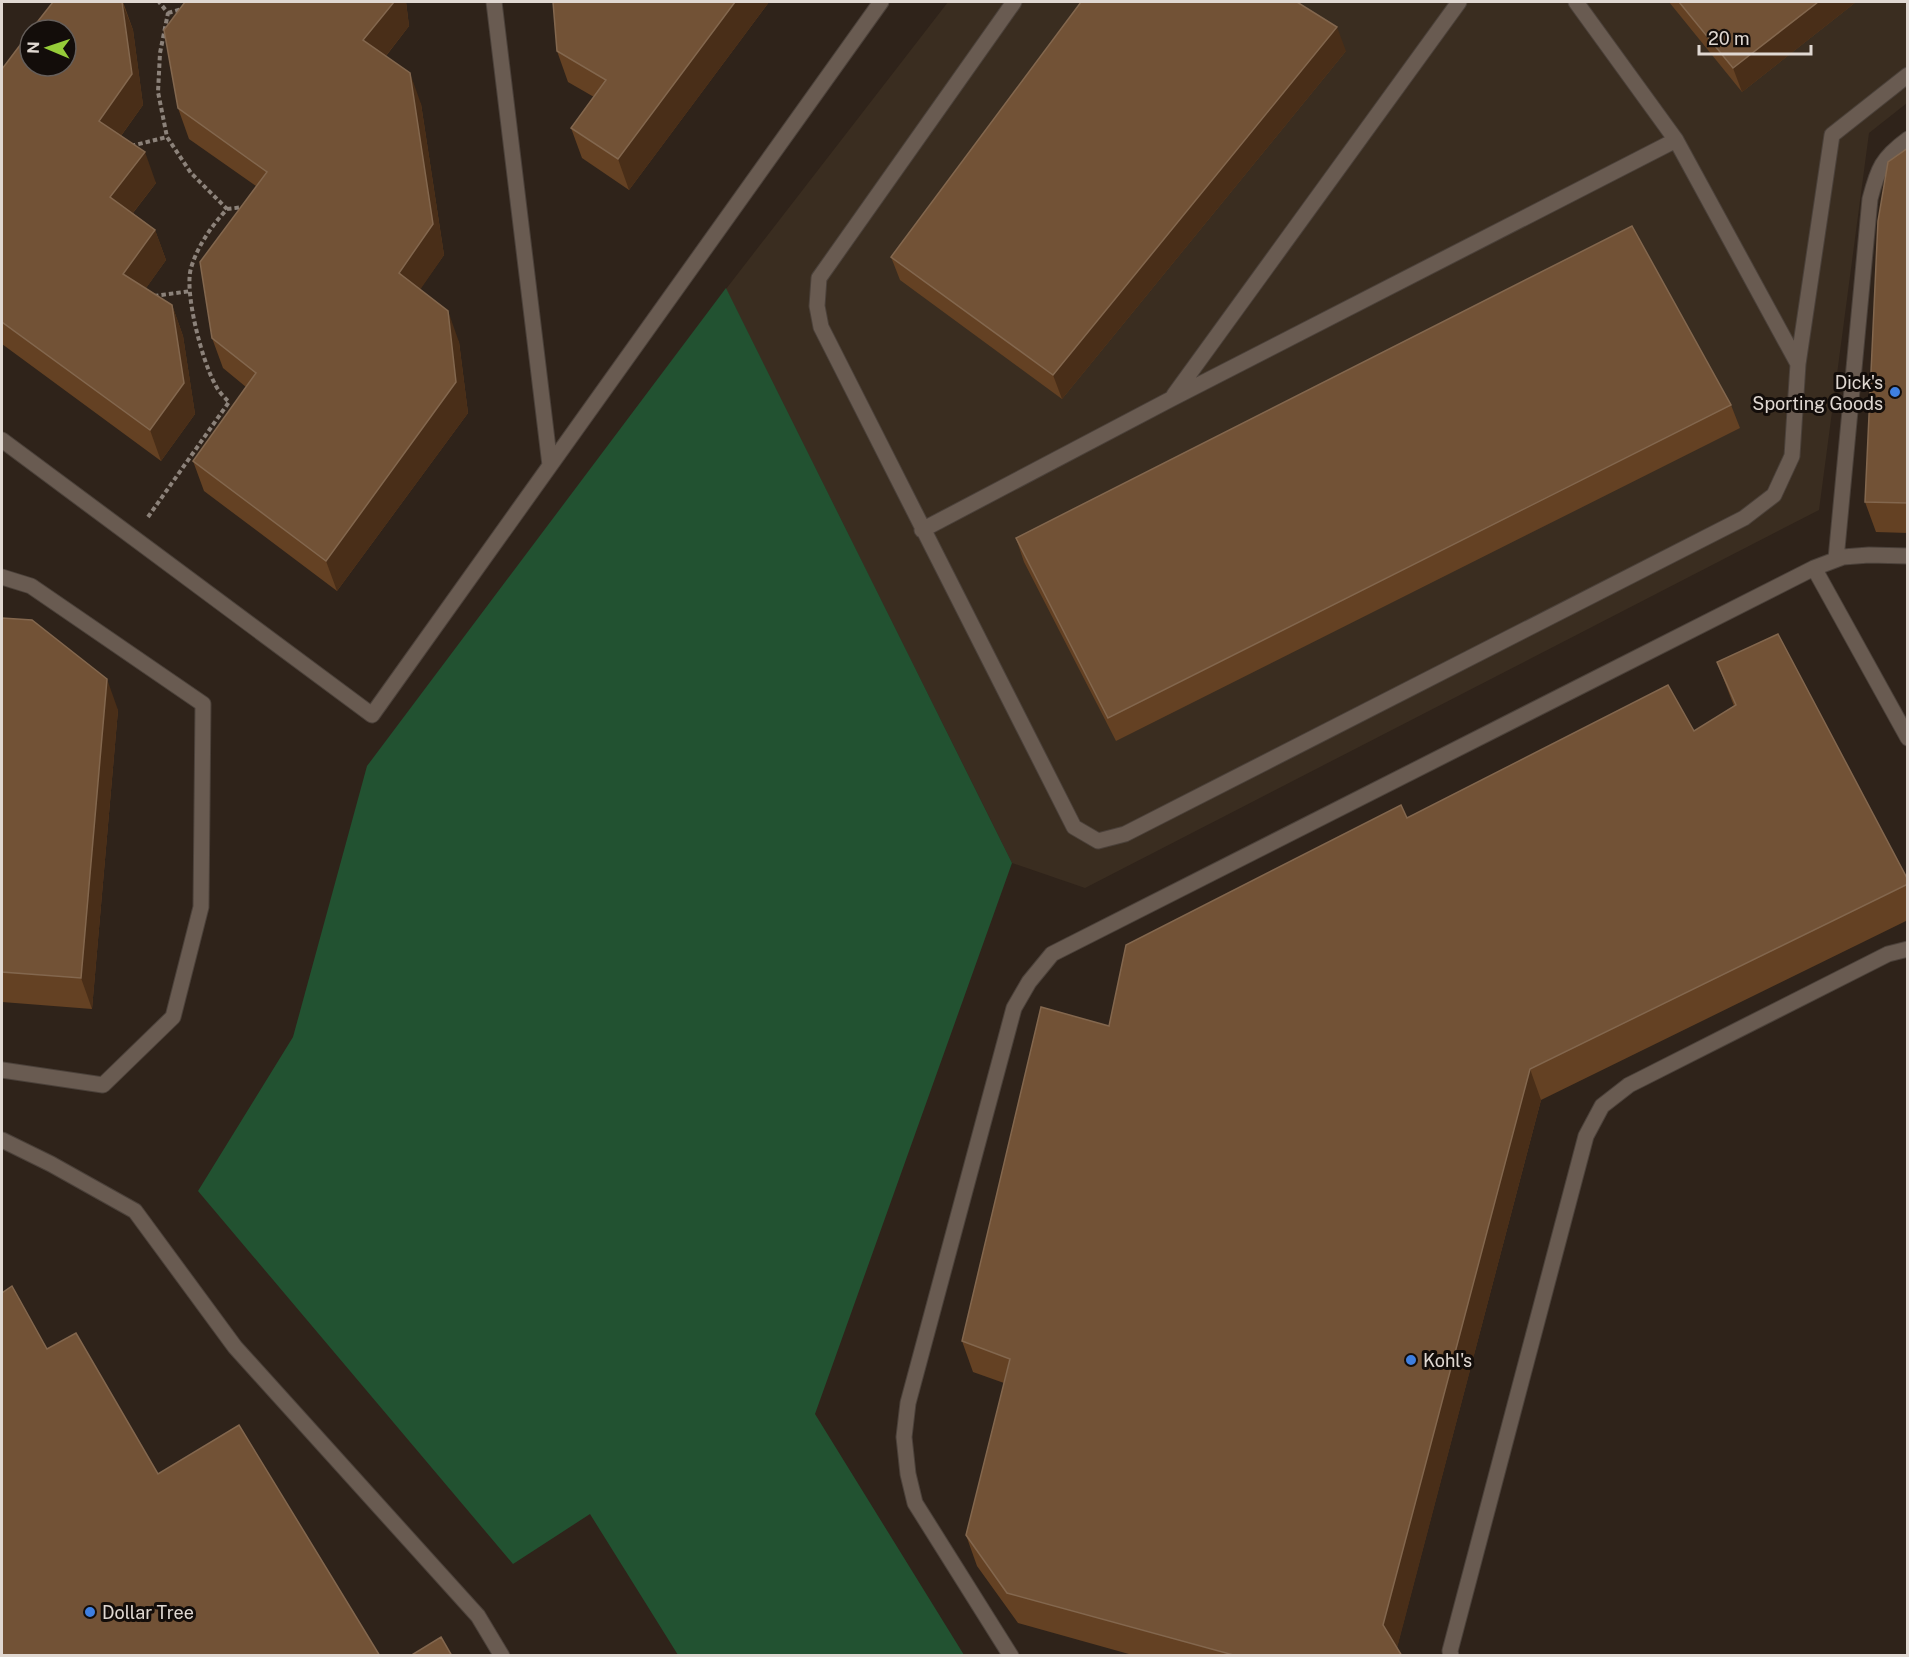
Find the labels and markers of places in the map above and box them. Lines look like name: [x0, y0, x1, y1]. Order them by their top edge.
place label: Dick's Sporting Goods: [1752, 372, 1883, 414]
marker: Dick's Sporting Goods: [1888, 385, 1902, 399]
place label: Kohl's: [1423, 1350, 1472, 1371]
marker: Kohl's: [1404, 1353, 1418, 1367]
place label: Dollar Tree: [102, 1602, 194, 1623]
marker: Dollar Tree: [83, 1605, 97, 1619]

